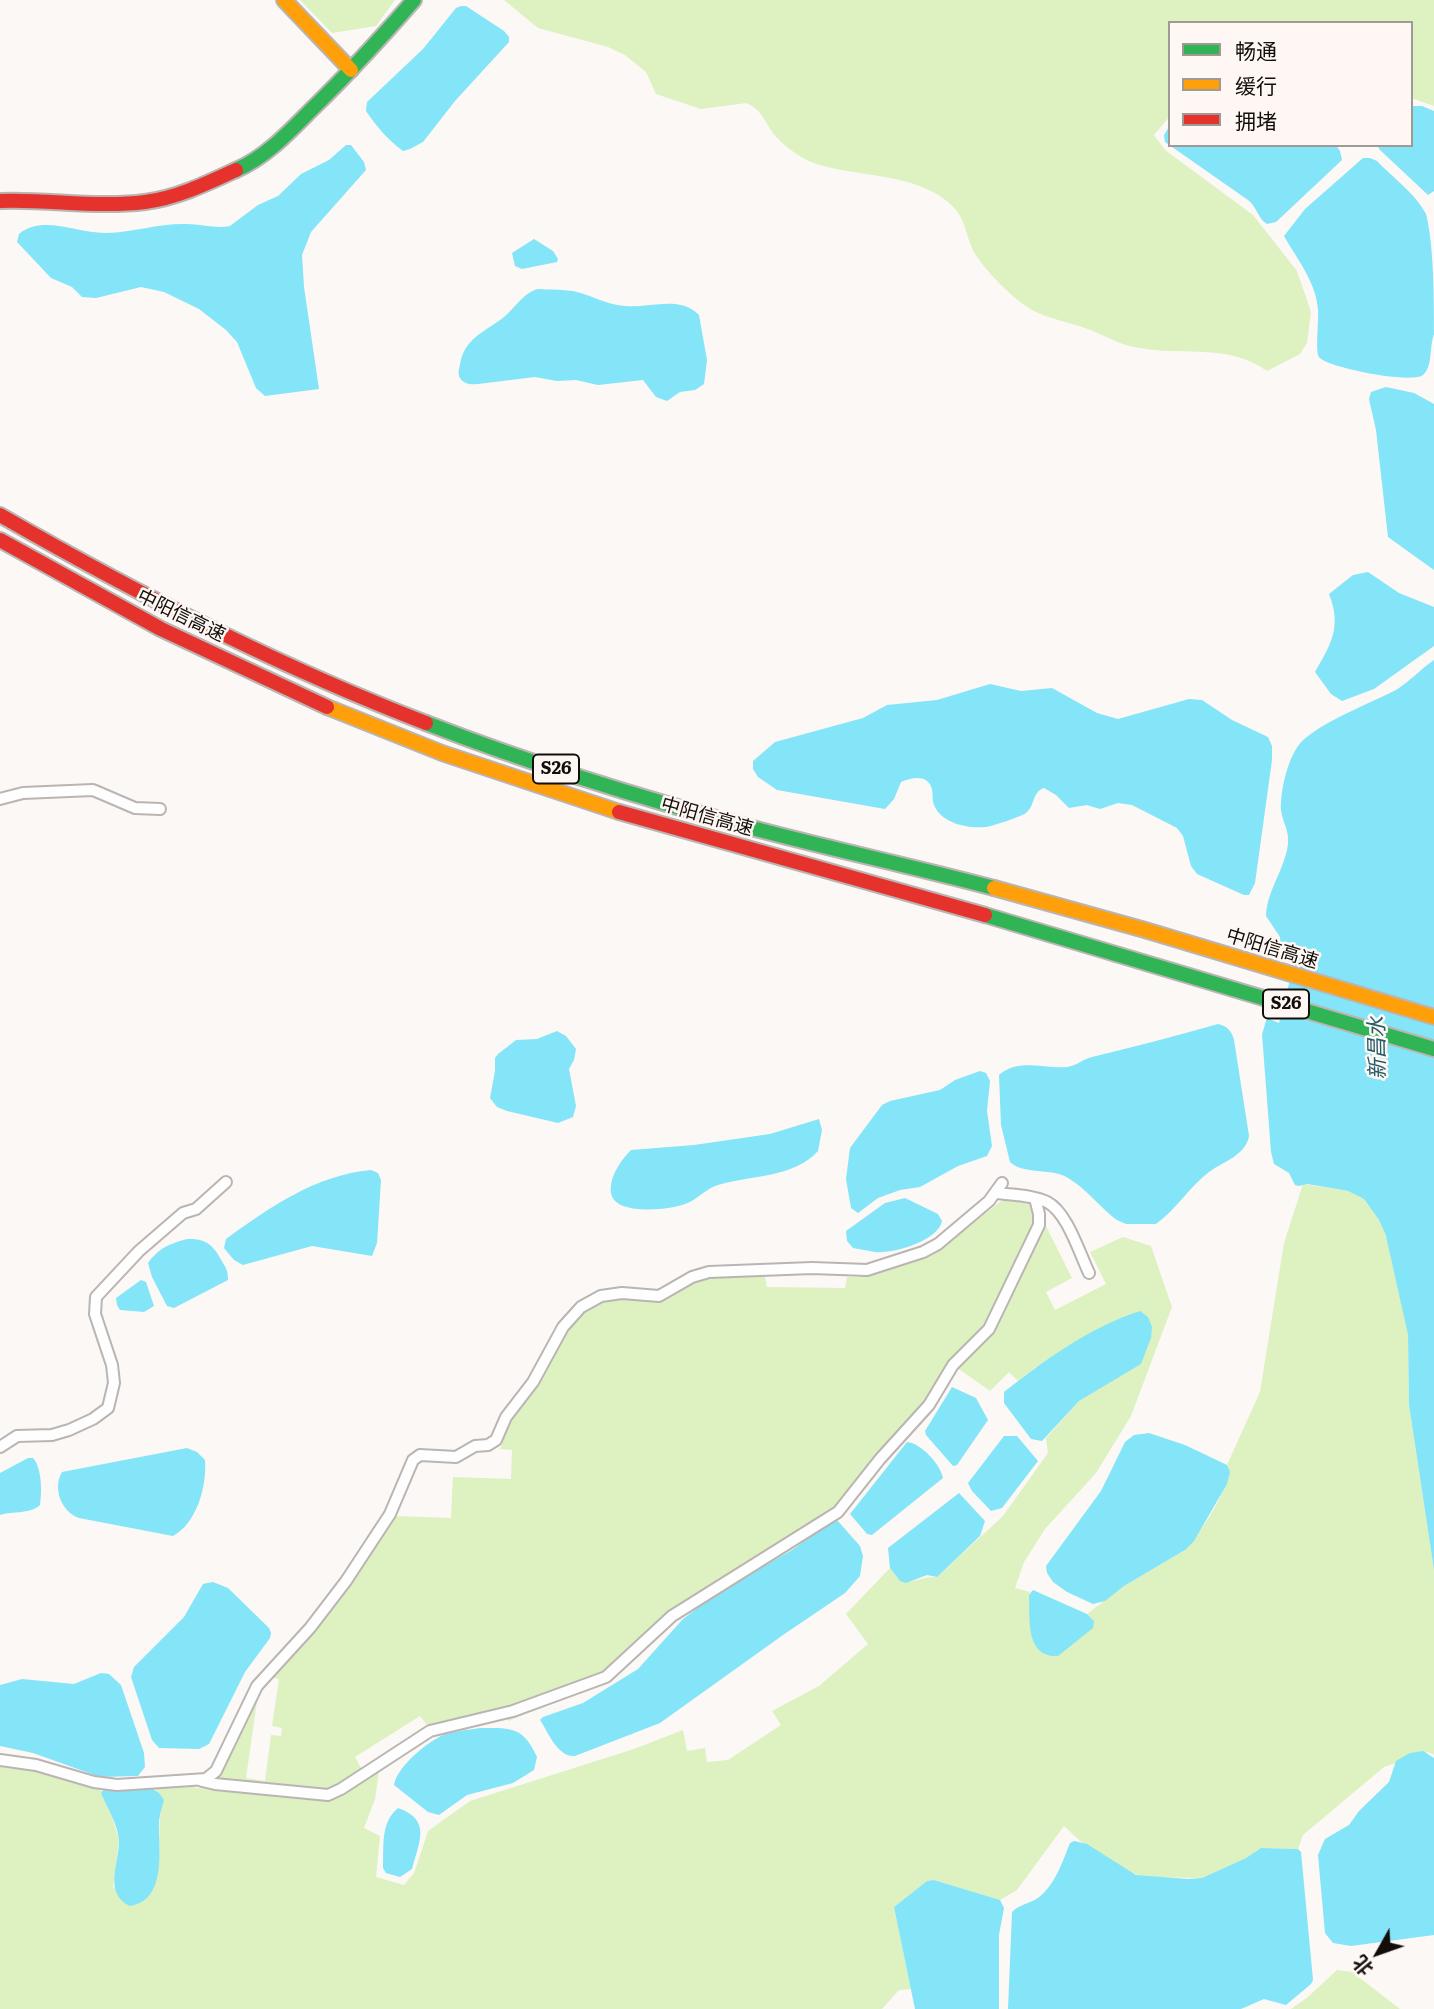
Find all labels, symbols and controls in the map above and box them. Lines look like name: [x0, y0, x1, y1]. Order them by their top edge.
legend: [1168, 21, 1413, 147]
text: 畅通: [1235, 34, 1277, 65]
text: 缓行: [1235, 69, 1277, 100]
text: 拥堵: [1235, 104, 1277, 135]
street label: 中阳信高速: [133, 585, 229, 647]
road number: S26: [533, 754, 579, 784]
street label: 中阳信高速: [658, 793, 756, 841]
street label: 中阳信高速: [1223, 924, 1321, 974]
road number: S26: [1263, 989, 1309, 1018]
water label: 新昌水: [1365, 1016, 1391, 1080]
north arrow: [1343, 1918, 1413, 1988]
text: 北: [1345, 1950, 1379, 1983]

